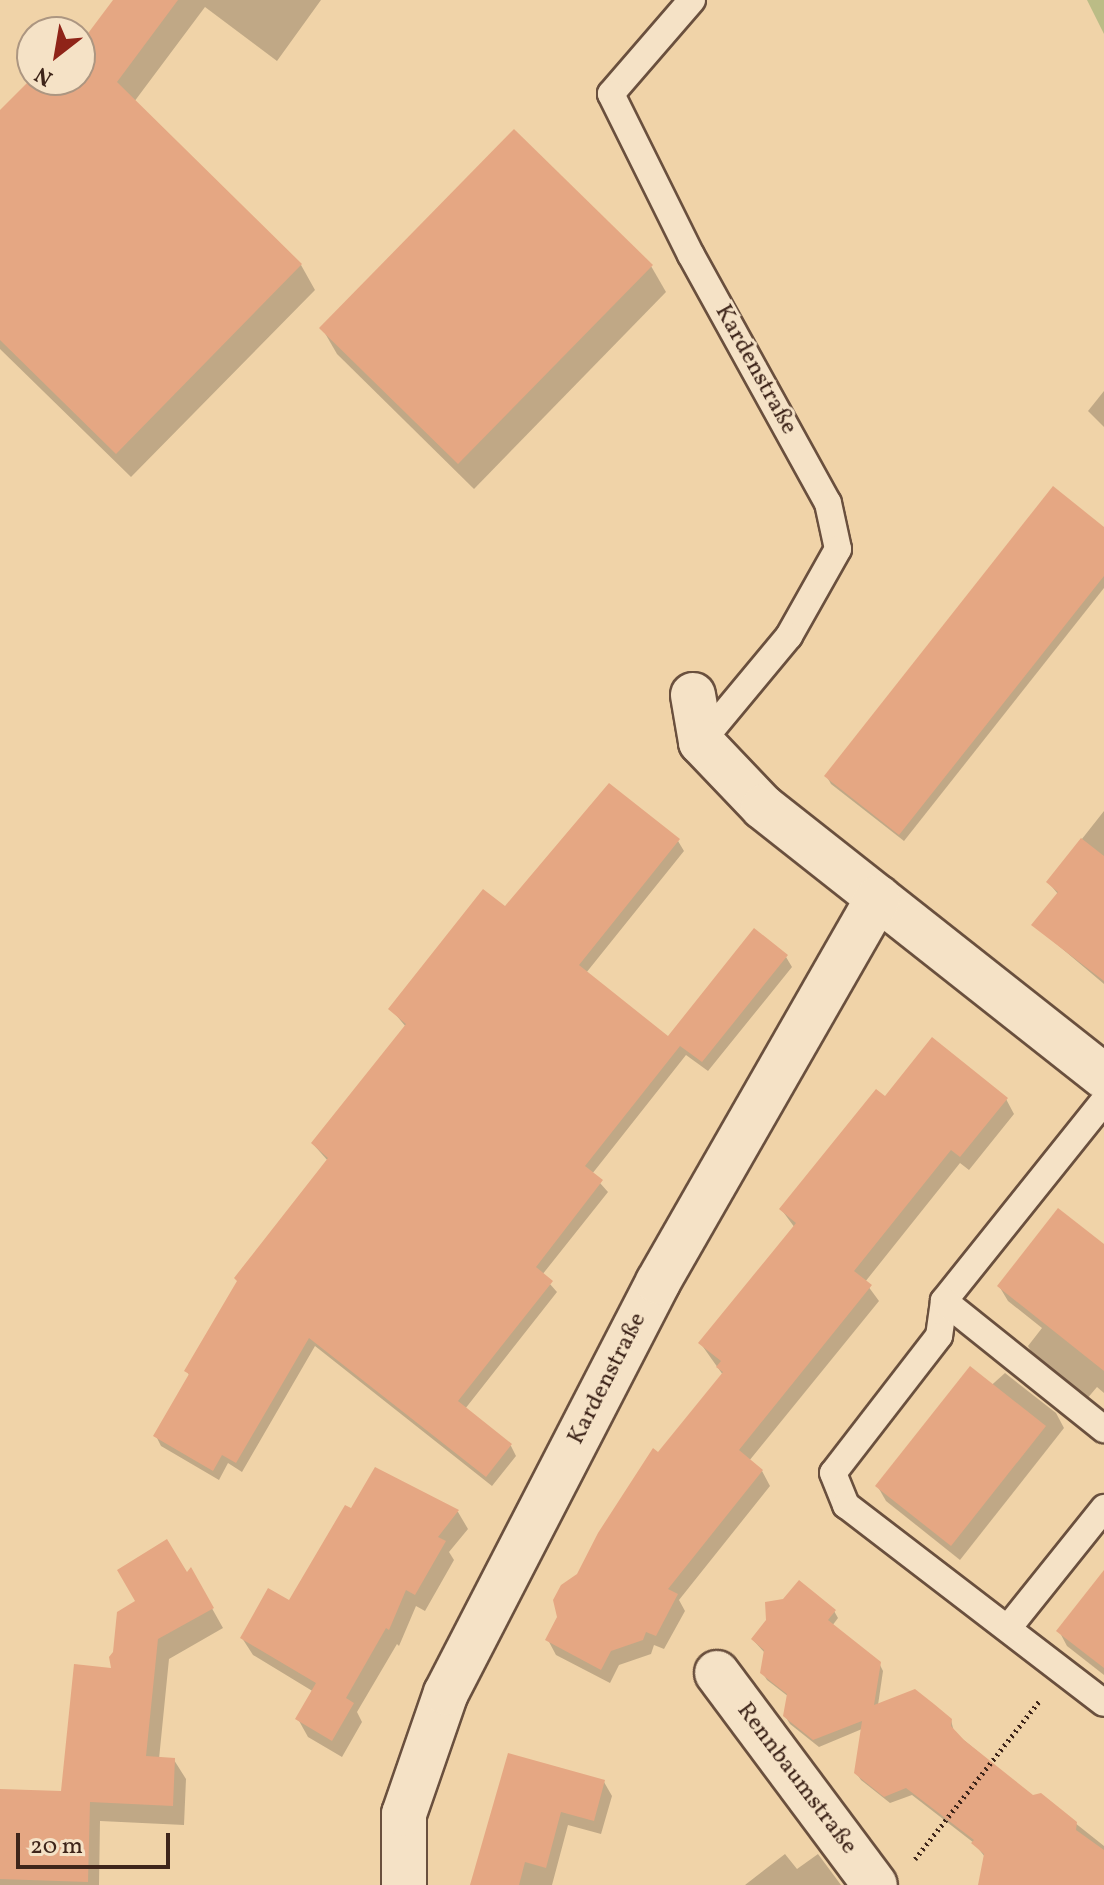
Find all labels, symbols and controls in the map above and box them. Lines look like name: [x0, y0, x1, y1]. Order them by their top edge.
north arrow: [16, 16, 96, 96]
text: N: [30, 58, 59, 93]
street label: Kardenstraße: [708, 300, 802, 440]
street label: Kardenstraße: [562, 1308, 654, 1450]
street label: Rennbaumstraße: [730, 1698, 862, 1860]
scale bar: [20, 1817, 174, 1867]
text: 20 m: [30, 1830, 83, 1864]

